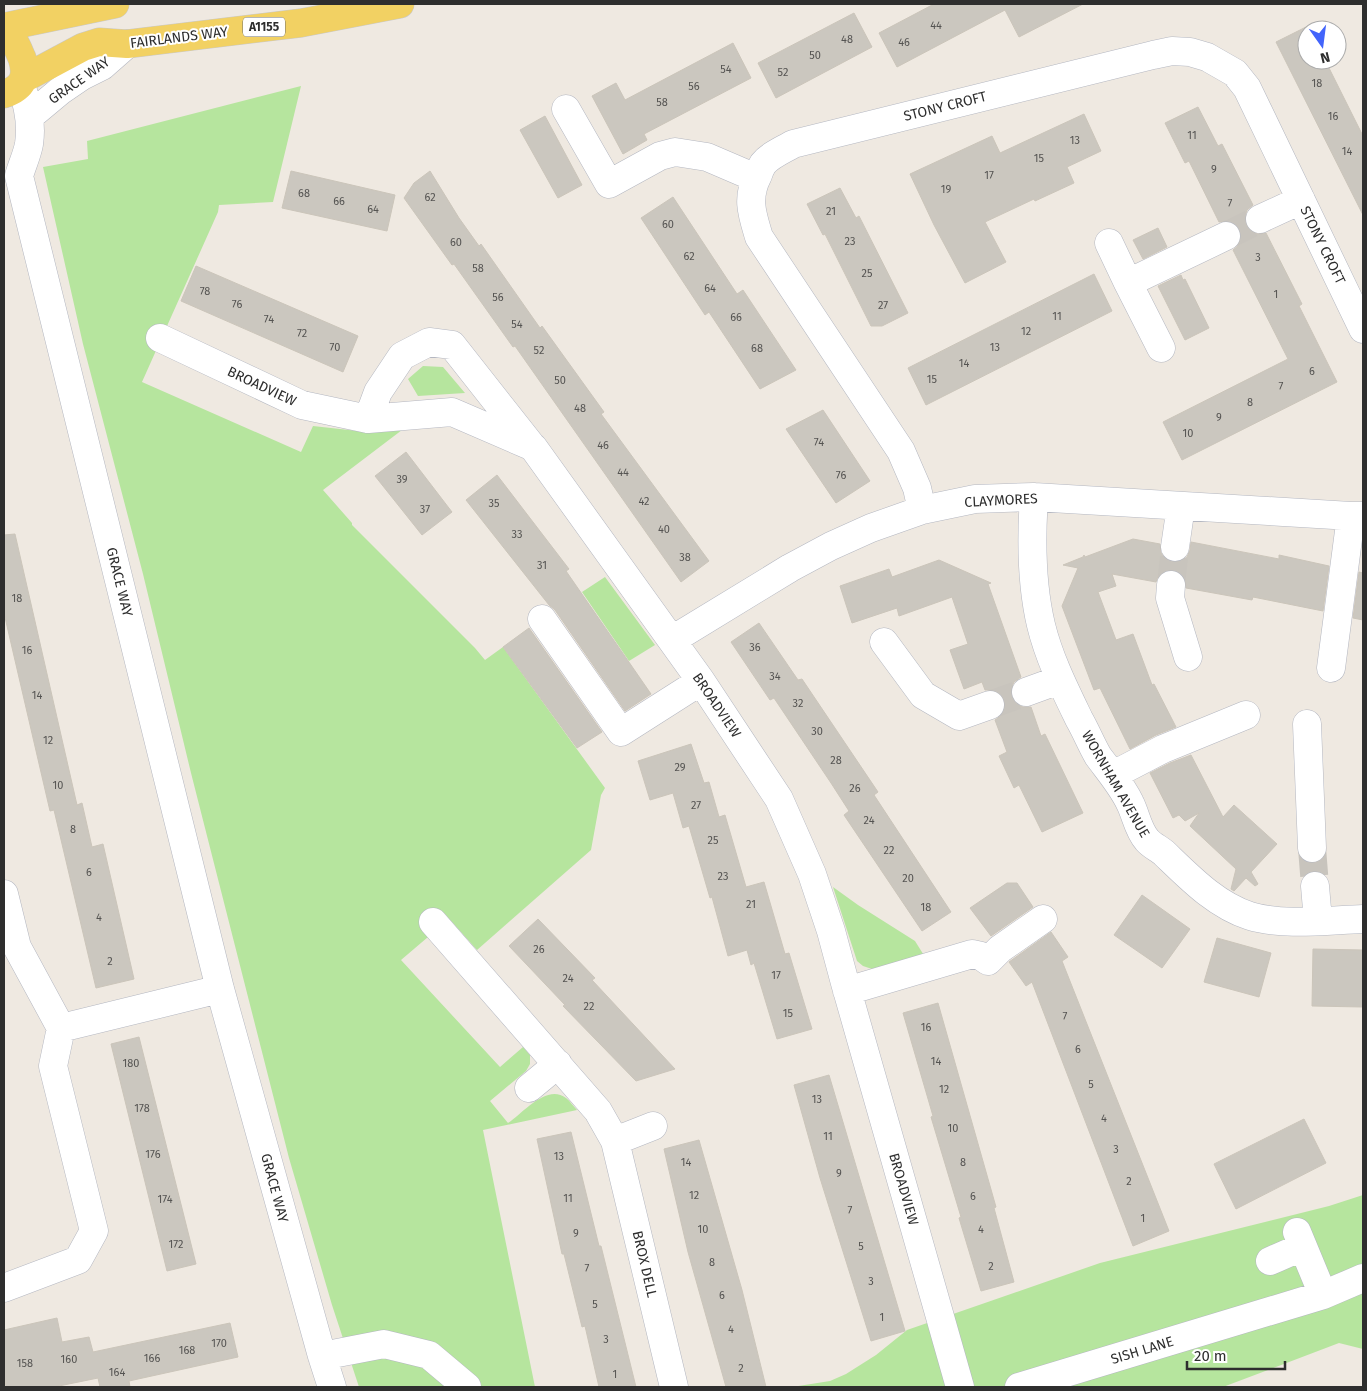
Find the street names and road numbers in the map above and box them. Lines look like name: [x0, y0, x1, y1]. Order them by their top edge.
road number: A1155: [243, 18, 285, 36]
street label: FAIRLANDS WAY: [129, 23, 229, 52]
street label: GRACE WAY: [45, 53, 113, 108]
street label: STONY CROFT: [902, 88, 989, 125]
street label: STONY CROFT: [1296, 203, 1349, 288]
street label: BROADVIEW: [225, 363, 299, 410]
street label: CLAYMORES: [964, 490, 1039, 511]
street label: GRACE WAY: [103, 546, 136, 619]
street label: BROADVIEW: [689, 670, 745, 741]
street label: WORNHAM AVENUE: [1078, 728, 1153, 841]
street label: BROADVIEW: [885, 1151, 922, 1228]
street label: GRACE WAY: [257, 1152, 292, 1225]
street label: BROX DELL: [629, 1229, 660, 1299]
street label: SISH LANE: [1109, 1333, 1176, 1368]

